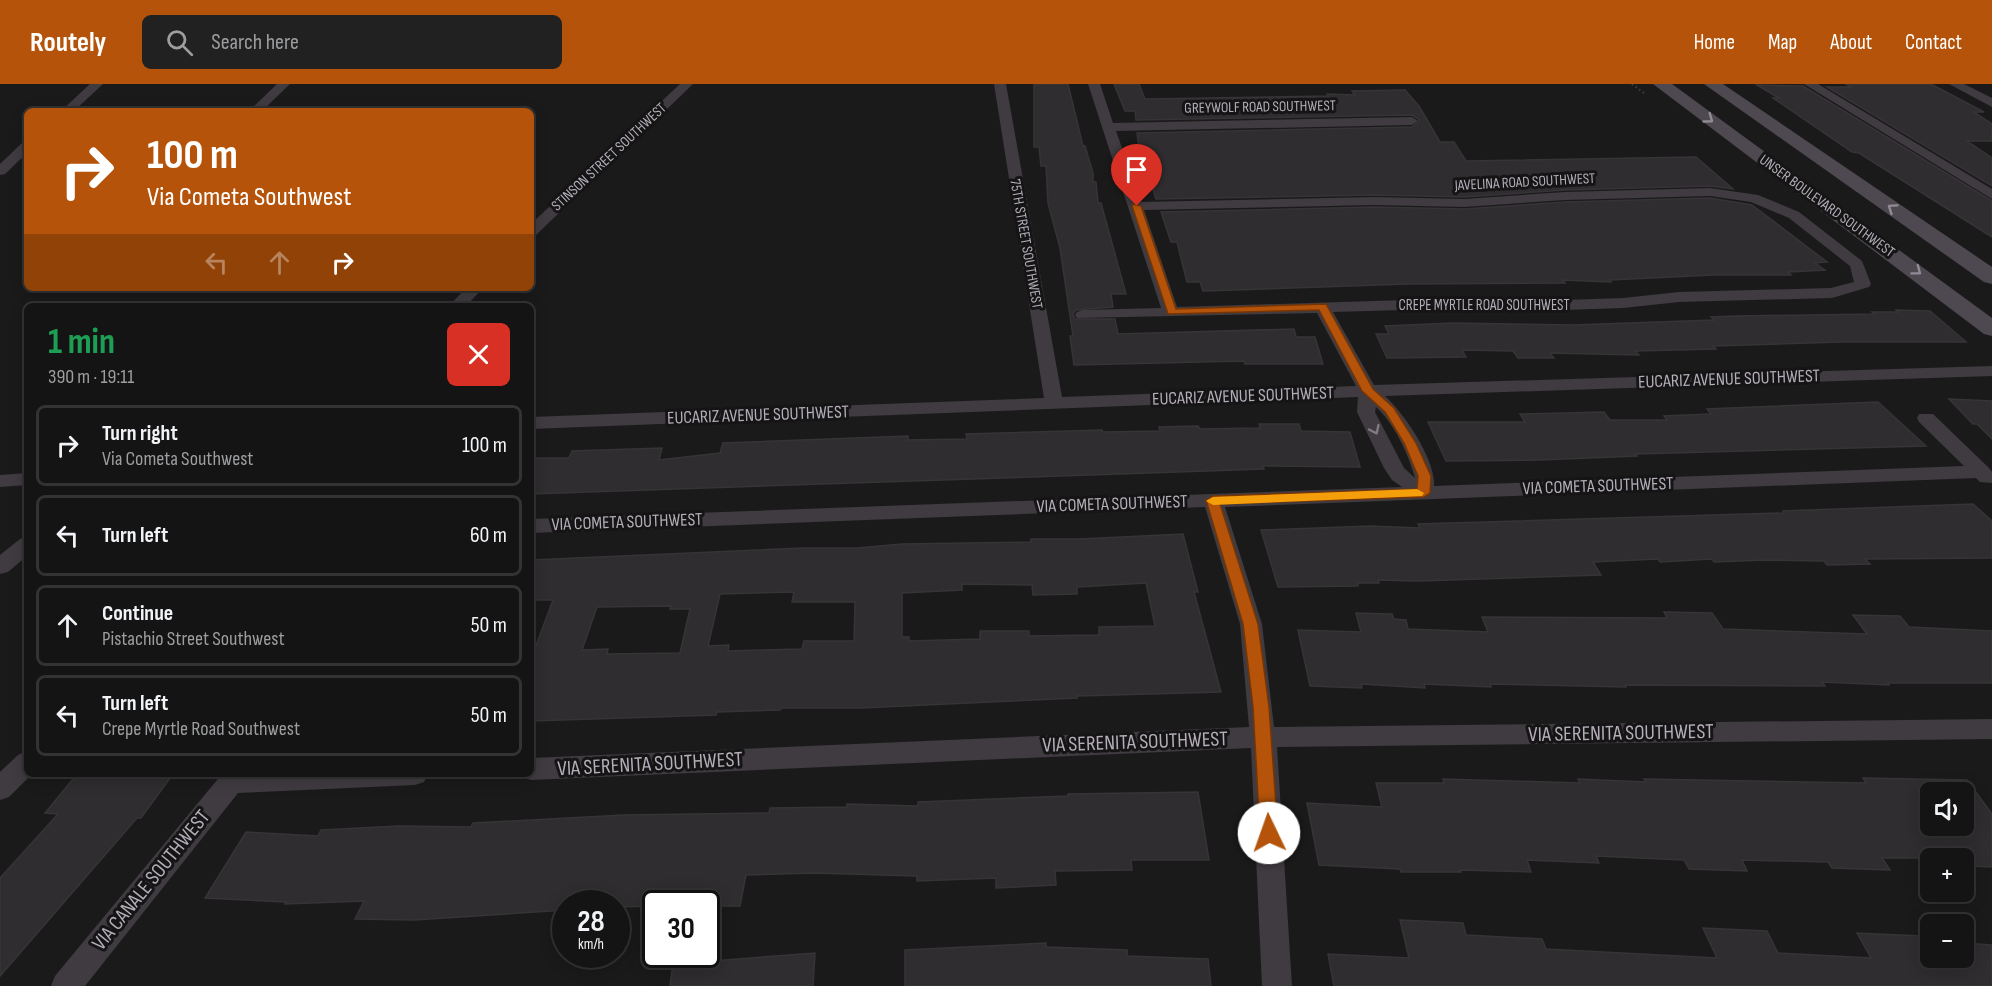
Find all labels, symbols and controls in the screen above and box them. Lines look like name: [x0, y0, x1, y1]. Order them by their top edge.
search box: [142, 15, 562, 69]
text: Routely: [30, 26, 106, 59]
icon: search: [163, 26, 196, 59]
text: Search here: [211, 29, 299, 56]
text: Home: [1694, 30, 1735, 55]
text: Map: [1768, 30, 1797, 55]
text: About: [1830, 30, 1872, 55]
text: Contact: [1905, 30, 1962, 55]
street label: GREYWOLF ROAD SOUTHWEST: [1184, 96, 1336, 118]
street label: STINSON STREET SOUTHWEST: [548, 99, 670, 215]
one-way arrow: [1702, 111, 1713, 122]
text: 100 m: [147, 130, 238, 181]
icon: right: [48, 132, 126, 210]
pin: [1111, 144, 1162, 206]
street label: UNSER BOULEVARD SOUTHWEST: [1756, 150, 1898, 262]
icon: arrive: [1120, 153, 1153, 186]
street label: JAVELINA ROAD SOUTHWEST: [1453, 169, 1596, 195]
street label: 75TH STREET SOUTHWEST: [1005, 178, 1047, 310]
text: Via Cometa Southwest: [147, 181, 351, 213]
one-way arrow: [1888, 204, 1899, 215]
icon: left: [200, 246, 233, 279]
icon: ahead: [263, 246, 296, 279]
icon: right: [326, 246, 359, 279]
one-way arrow: [1910, 264, 1921, 275]
street label: CREPE MYRTLE ROAD SOUTHWEST: [1399, 296, 1569, 315]
text: 1 min: [48, 321, 115, 364]
button: close: [447, 323, 510, 386]
text: 390 m · 19:11: [48, 365, 134, 389]
street label: EUCARIZ AVENUE SOUTHWEST: [1638, 365, 1820, 393]
street label: EUCARIZ AVENUE SOUTHWEST: [1152, 382, 1334, 410]
street label: EUCARIZ AVENUE SOUTHWEST: [667, 401, 849, 429]
text: Turn right: [102, 420, 178, 447]
one-way arrow: [1368, 424, 1380, 435]
icon: right: [51, 429, 84, 462]
text: 100 m: [462, 432, 507, 459]
text: Via Cometa Southwest: [102, 447, 253, 471]
street label: VIA COMETA SOUTHWEST: [1522, 473, 1674, 499]
street label: VIA COMETA SOUTHWEST: [1036, 491, 1188, 517]
street label: VIA COMETA SOUTHWEST: [551, 509, 703, 535]
icon: left: [51, 519, 84, 552]
text: Turn left: [102, 522, 168, 549]
text: 60 m: [470, 522, 507, 549]
text: Continue: [102, 600, 173, 627]
icon: ahead: [51, 609, 84, 642]
text: 50 m: [471, 612, 507, 639]
text: Pistachio Street Southwest: [102, 627, 285, 651]
text: Turn left: [102, 690, 168, 717]
icon: left: [51, 699, 84, 732]
text: 50 m: [471, 702, 507, 729]
text: Crepe Myrtle Road Southwest: [102, 717, 300, 741]
street label: VIA SERENITA SOUTHWEST: [1528, 719, 1714, 747]
street label: VIA SERENITA SOUTHWEST: [1042, 726, 1229, 758]
street label: VIA SERENITA SOUTHWEST: [557, 747, 744, 781]
map controls: [1920, 782, 1974, 968]
button: sound: [1920, 782, 1974, 836]
position arrow: [1237, 801, 1301, 865]
street label: VIA CANALE SOUTHWEST: [87, 804, 216, 955]
button: +: [1920, 848, 1974, 902]
speed limit sign: 30: [642, 890, 720, 968]
text: 28: [577, 904, 605, 940]
button: −: [1920, 914, 1974, 968]
text: km/h: [578, 935, 604, 954]

